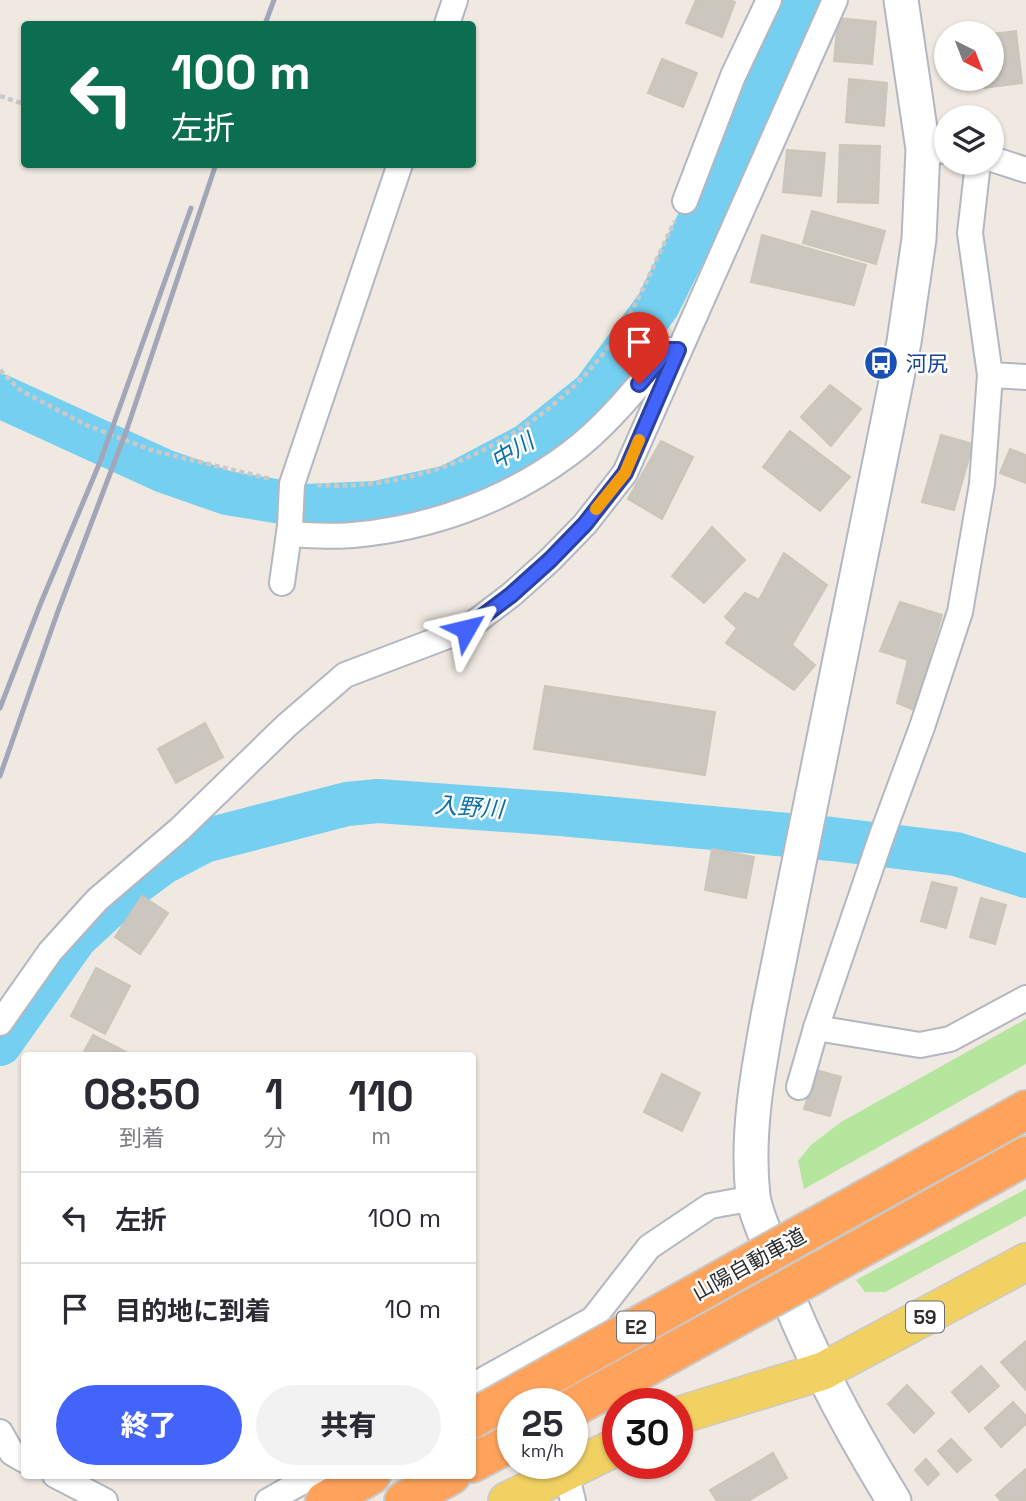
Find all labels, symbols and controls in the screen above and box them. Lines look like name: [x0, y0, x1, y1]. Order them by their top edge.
north arrow: [934, 21, 1004, 91]
map controls: [934, 21, 1004, 175]
text: 100 m: [171, 41, 311, 103]
icon: left: [56, 49, 147, 140]
button: layers: [934, 105, 1004, 175]
text: 左折: [171, 108, 235, 148]
pin: [609, 312, 669, 384]
icon: arrive: [620, 323, 658, 361]
bus stop icon: 河尻: [862, 344, 900, 382]
place label: 河尻: [906, 350, 948, 377]
water label: 中川: [485, 425, 542, 476]
position arrow: [429, 592, 503, 666]
water label: 入野川: [434, 790, 507, 825]
text: 08:50: [83, 1068, 201, 1121]
text: 1: [265, 1068, 284, 1121]
text: 110: [348, 1070, 414, 1123]
text: m: [371, 1121, 391, 1151]
text: 到着: [119, 1123, 165, 1153]
text: 分: [263, 1123, 286, 1153]
icon: left: [56, 1199, 94, 1237]
text: 100 m: [368, 1201, 441, 1235]
text: 左折: [115, 1203, 167, 1237]
street label: 山陽自動車道: [687, 1222, 811, 1306]
icon: arrive: [56, 1290, 94, 1328]
text: 10 m: [384, 1292, 441, 1326]
text: 目的地に到着: [115, 1294, 271, 1328]
road number: 59: [906, 1302, 944, 1332]
road number: E2: [617, 1312, 655, 1343]
button: 終了: [56, 1385, 242, 1465]
button: 共有: [256, 1385, 441, 1465]
speed limit sign: 30: [602, 1388, 693, 1479]
text: 25: [522, 1402, 563, 1446]
text: km/h: [521, 1439, 564, 1462]

